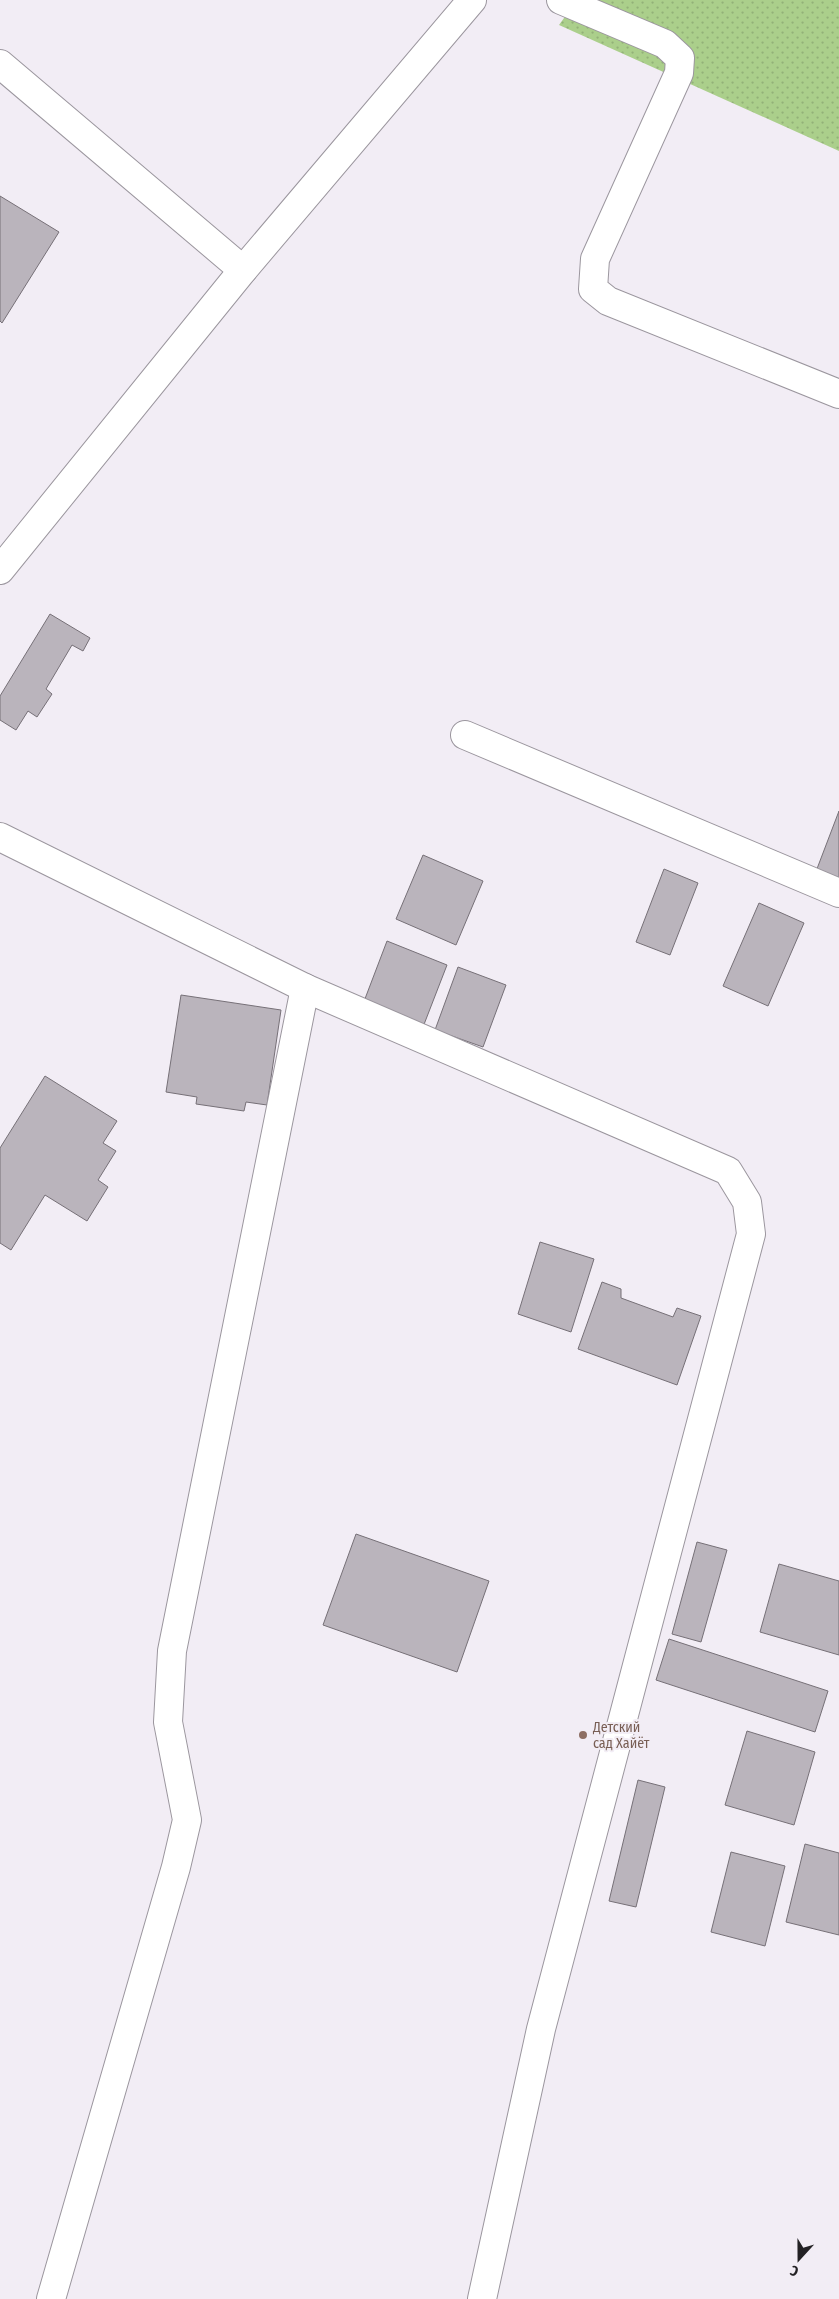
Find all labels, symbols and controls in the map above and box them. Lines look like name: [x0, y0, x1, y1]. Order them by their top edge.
place label: Детский сад Хайёт: [592, 1719, 650, 1752]
marker: Детский сад Хайёт: [577, 1729, 589, 1741]
north arrow: [774, 2234, 824, 2284]
text: С: [787, 2261, 801, 2280]

